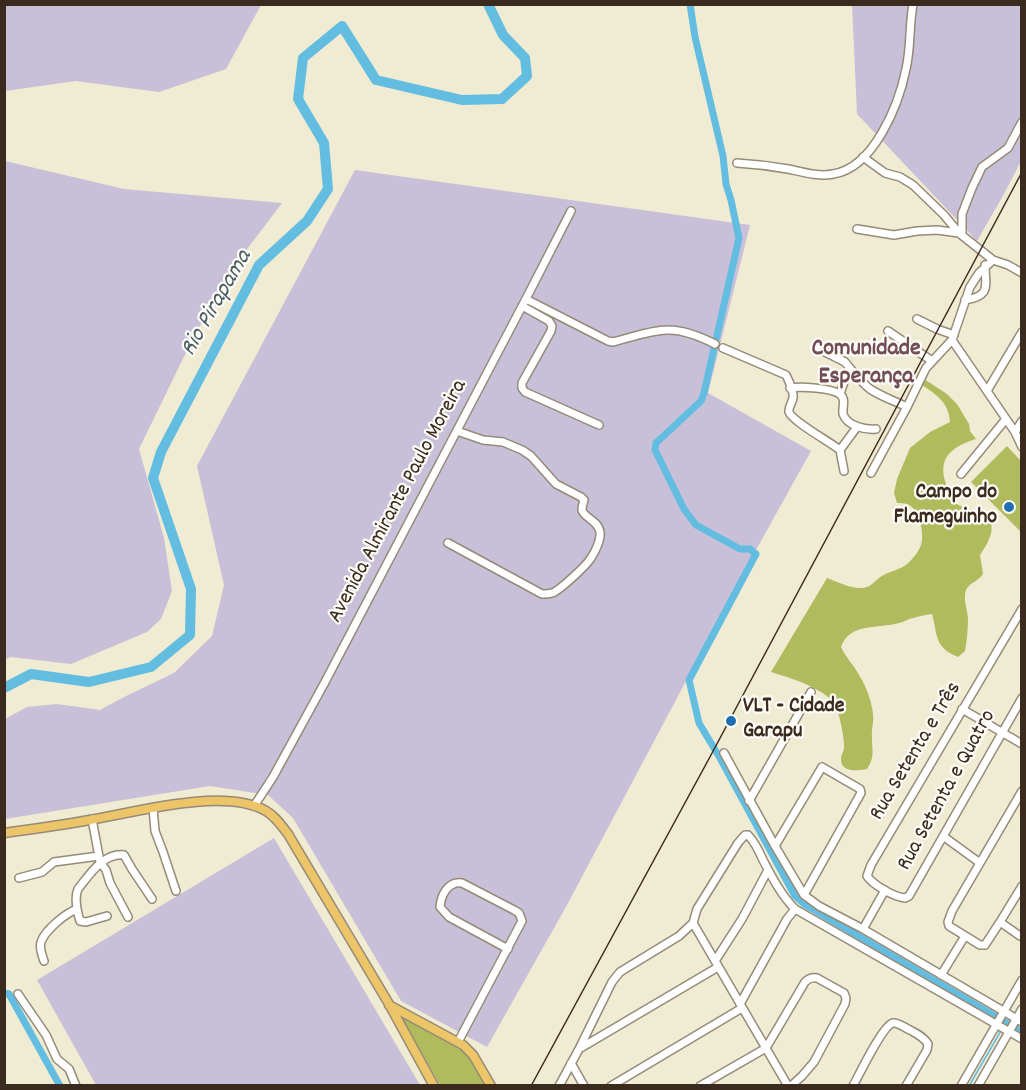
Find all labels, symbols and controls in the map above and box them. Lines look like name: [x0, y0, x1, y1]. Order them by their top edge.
water label: Rio Pirapama: [176, 246, 260, 362]
district label: Comunidade Esperança: [811, 337, 921, 393]
street label: Avenida Almirante Paulo Moreira: [324, 376, 474, 628]
place label: Campo do Flameguinho: [894, 481, 997, 532]
marker: Campo do Flameguinho: [1002, 500, 1016, 514]
street label: Rua Setenta e Três: [865, 678, 969, 826]
place label: VLT - Cidade Garapu: [743, 695, 845, 746]
street label: Rua Setenta e Quatro: [893, 706, 1003, 876]
marker: VLT - Cidade Garapu: [724, 714, 738, 728]

